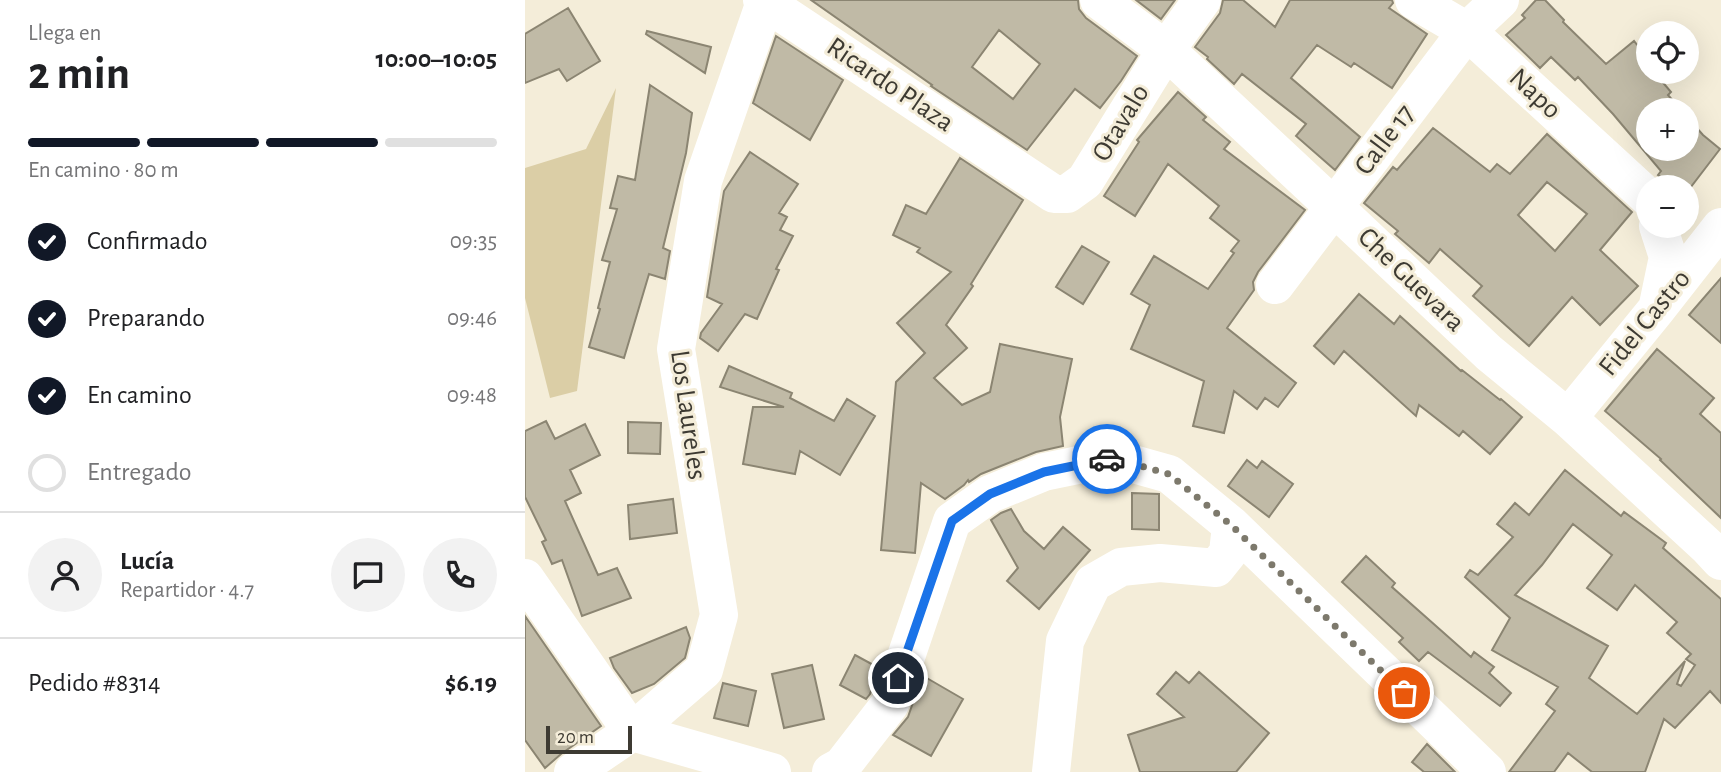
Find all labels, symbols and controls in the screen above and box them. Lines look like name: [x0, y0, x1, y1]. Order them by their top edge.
map controls: [1636, 21, 1699, 238]
button: locate: [1636, 21, 1699, 84]
text: Llega en: [28, 22, 101, 45]
street label: Ricardo Plaza: [822, 33, 959, 138]
text: 10:00–10:05: [375, 46, 497, 72]
text: 2 min: [28, 51, 130, 97]
street label: Napo: [1504, 63, 1566, 125]
street label: Otavalo: [1087, 80, 1155, 166]
button: +: [1636, 98, 1699, 161]
street label: Calle 17: [1350, 100, 1420, 180]
text: En camino · 80 m: [28, 159, 179, 182]
button: −: [1636, 175, 1699, 238]
icon: check: [28, 223, 66, 261]
street label: Che Guevara: [1352, 223, 1470, 337]
text: Confirmado: [87, 228, 208, 254]
text: 09:35: [450, 230, 497, 253]
street label: Fidel Castro: [1594, 265, 1696, 381]
icon: check: [28, 300, 66, 338]
text: Preparando: [87, 305, 205, 331]
text: 09:46: [447, 307, 497, 330]
street label: Los Laureles: [665, 348, 711, 482]
icon: check: [28, 377, 66, 415]
text: En camino: [87, 382, 192, 408]
text: 09:48: [447, 384, 497, 407]
courier: [1072, 424, 1142, 494]
icon: car: [1088, 440, 1126, 478]
text: Entregado: [87, 459, 192, 485]
button: person: [28, 538, 102, 612]
button: chat: [331, 538, 405, 612]
button: phone: [423, 538, 497, 612]
text: Lucía: [120, 548, 174, 574]
text: Repartidor · 4.7: [120, 579, 254, 602]
pin: [868, 648, 928, 708]
icon: home: [879, 659, 917, 697]
pin: [1374, 663, 1434, 723]
text: Pedido #8314: [28, 670, 161, 696]
text: $6.19: [445, 670, 497, 696]
icon: bag: [1385, 674, 1423, 712]
scale bar: [546, 723, 632, 755]
text: 20 m: [557, 728, 594, 747]

